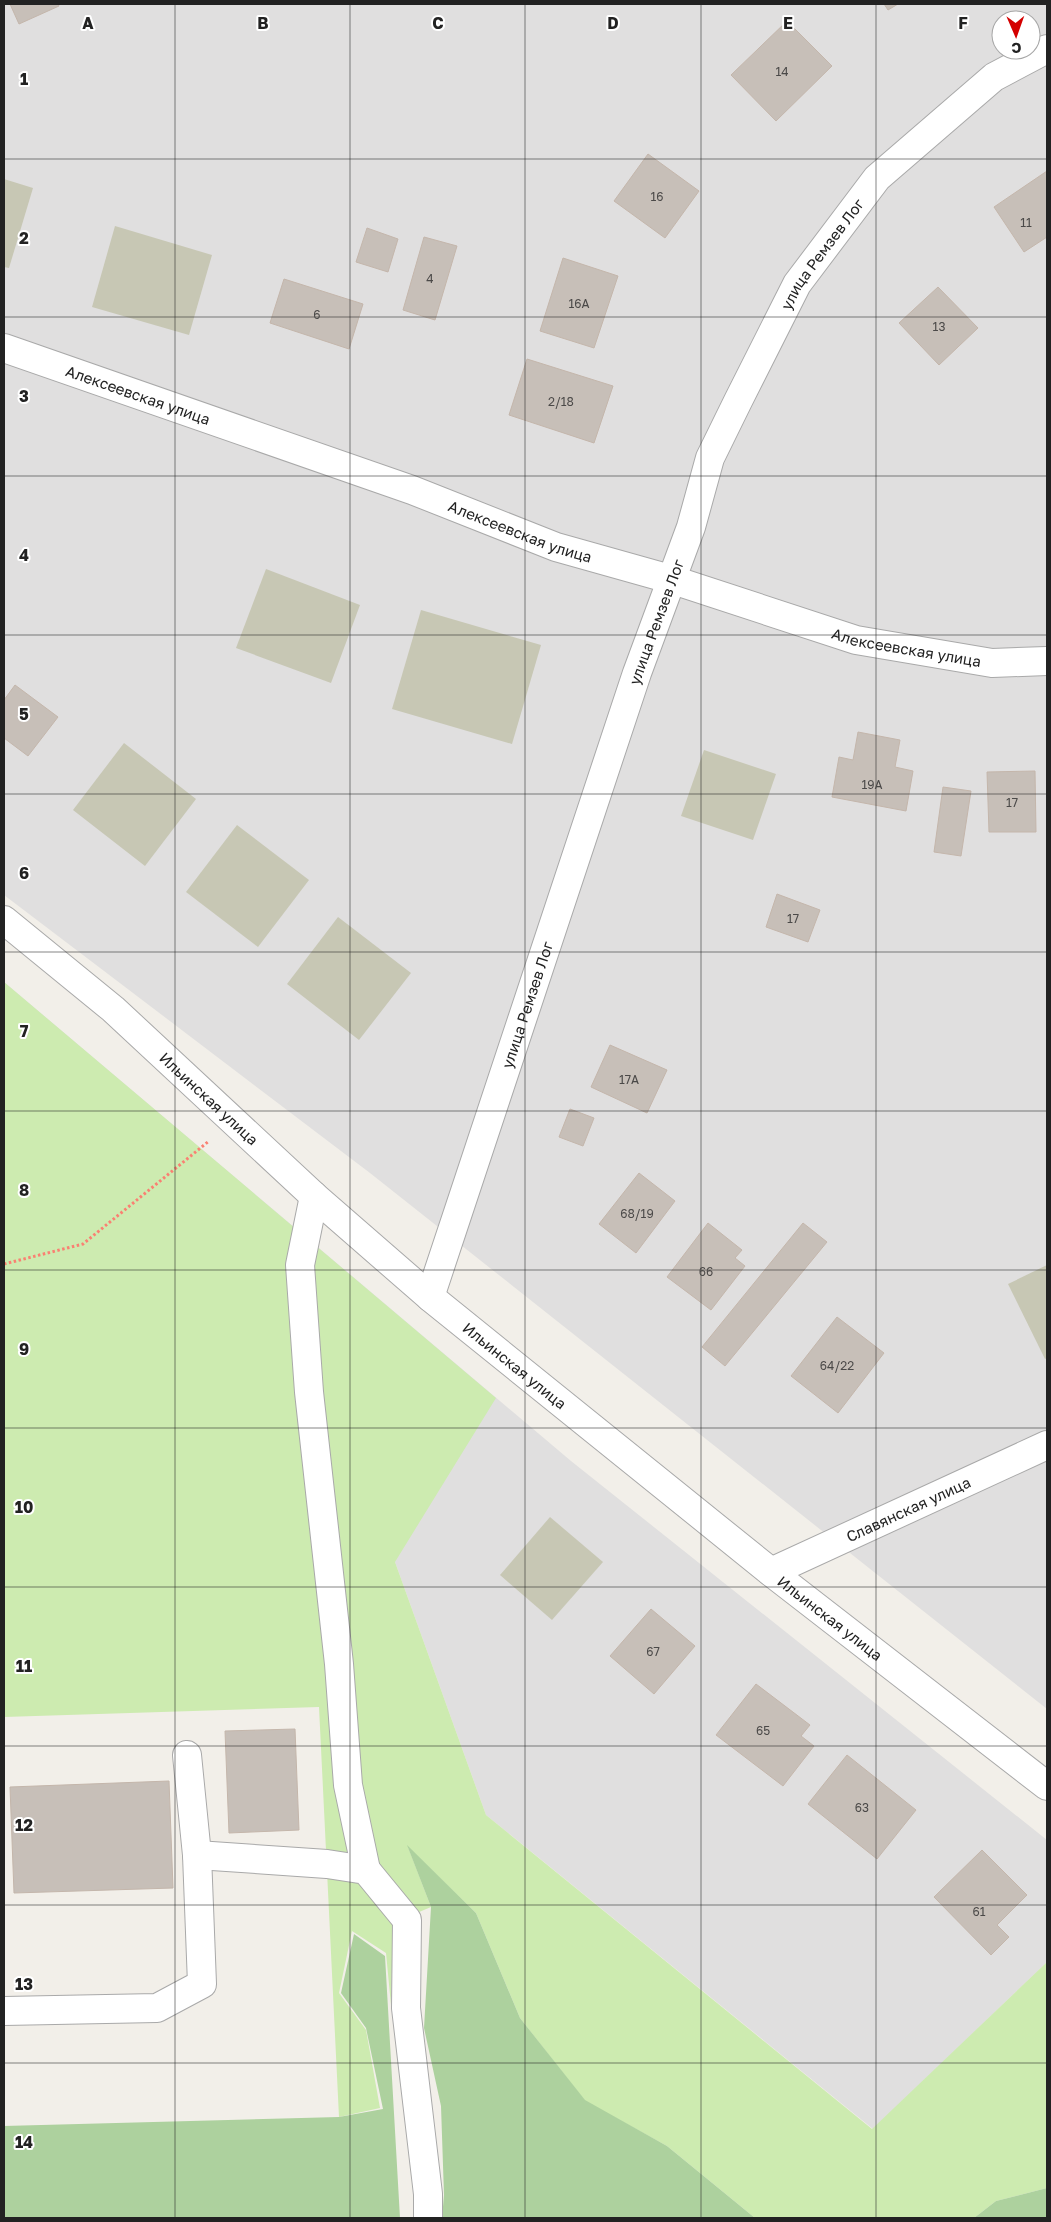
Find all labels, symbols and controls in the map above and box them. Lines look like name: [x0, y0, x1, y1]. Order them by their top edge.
north arrow: [991, 10, 1041, 60]
text: A: [82, 13, 94, 33]
text: B: [257, 13, 269, 33]
text: C: [432, 13, 444, 33]
text: D: [607, 13, 619, 33]
text: E: [783, 13, 793, 33]
text: F: [958, 13, 968, 33]
text: С: [1011, 40, 1022, 57]
house number: 14: [775, 64, 789, 79]
text: 1: [20, 69, 28, 89]
house number: 16: [650, 189, 664, 204]
street label: улица Ремзев Лог: [777, 195, 868, 313]
house number: 11: [1020, 215, 1032, 230]
text: 2: [19, 228, 29, 248]
house number: 4: [426, 271, 434, 286]
house number: 16А: [568, 296, 590, 311]
house number: 6: [313, 307, 321, 322]
house number: 13: [933, 319, 945, 334]
street label: Алексеевская улица: [64, 361, 213, 428]
text: 3: [19, 386, 29, 406]
house number: 2/18: [548, 394, 574, 409]
street label: Алексеевская улица: [446, 496, 594, 566]
text: 4: [19, 545, 29, 565]
street label: улица Ремзев Лог: [625, 557, 687, 687]
street label: Алексеевская улица: [830, 624, 983, 670]
text: 5: [19, 704, 29, 724]
house number: 19А: [861, 777, 883, 792]
house number: 17: [1006, 795, 1018, 810]
text: 6: [19, 863, 29, 883]
house number: 17: [787, 911, 799, 926]
street label: улица Ремзев Лог: [498, 939, 556, 1070]
text: 7: [20, 1021, 29, 1041]
street label: Ильинская улица: [156, 1048, 262, 1149]
house number: 17А: [619, 1072, 639, 1087]
text: 8: [19, 1180, 29, 1200]
house number: 68/19: [620, 1206, 654, 1221]
house number: 66: [699, 1264, 713, 1279]
street label: Ильинская улица: [459, 1318, 570, 1413]
text: 9: [19, 1339, 29, 1359]
house number: 64/22: [820, 1358, 854, 1373]
street label: Славянская улица: [843, 1473, 973, 1545]
text: 10: [15, 1497, 33, 1517]
street label: Ильинская улица: [774, 1572, 886, 1664]
house number: 67: [646, 1644, 660, 1659]
text: 11: [16, 1656, 32, 1676]
house number: 65: [756, 1723, 770, 1738]
house number: 63: [855, 1800, 869, 1815]
text: 12: [15, 1815, 33, 1835]
house number: 61: [972, 1904, 986, 1919]
text: 13: [15, 1974, 33, 1994]
text: 14: [15, 2132, 33, 2152]

